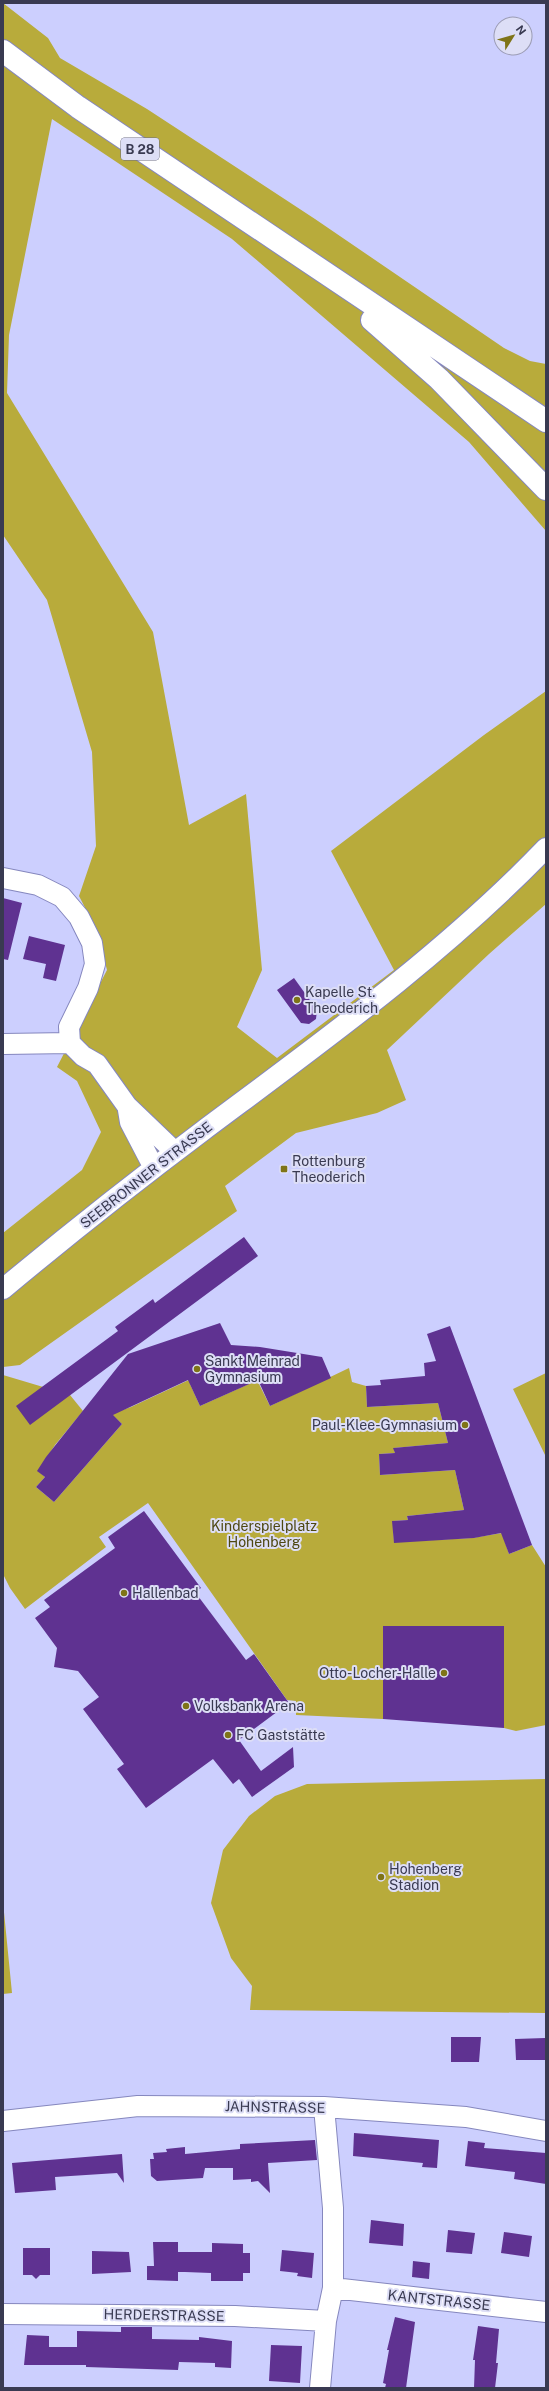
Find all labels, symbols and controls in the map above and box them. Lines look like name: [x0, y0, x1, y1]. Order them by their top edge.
north arrow: [493, 16, 533, 56]
text: N: [514, 23, 528, 37]
road number: B 28: [121, 138, 159, 160]
place label: Kapelle St. Theoderich: [305, 984, 378, 1016]
marker: Kapelle St. Theoderich: [292, 995, 302, 1005]
street label: SEEBRONNER STRASSE: [77, 1119, 215, 1231]
place label: Rottenburg Theoderich: [292, 1153, 366, 1185]
marker: Rottenburg Theoderich: [279, 1164, 289, 1174]
place label: Sankt Meinrad Gymnasium: [205, 1353, 300, 1385]
marker: Sankt Meinrad Gymnasium: [192, 1364, 202, 1374]
place label: Paul-Klee-Gymnasium: [312, 1417, 457, 1433]
marker: Paul-Klee-Gymnasium: [460, 1420, 470, 1430]
park label: Kinderspielplatz Hohenberg: [211, 1518, 317, 1550]
place label: Hallenbad: [132, 1585, 199, 1601]
marker: Hallenbad: [119, 1588, 129, 1598]
place label: Otto-Locher-Halle: [319, 1665, 436, 1681]
marker: Otto-Locher-Halle: [439, 1668, 449, 1678]
place label: Volksbank Arena: [194, 1698, 304, 1714]
marker: Volksbank Arena: [181, 1701, 191, 1711]
place label: FC Gaststätte: [236, 1727, 325, 1743]
marker: FC Gaststätte: [223, 1730, 233, 1740]
place label: Hohenberg Stadion: [389, 1861, 462, 1893]
marker: Hohenberg Stadion: [376, 1872, 386, 1882]
street label: JAHNSTRASSE: [225, 2098, 325, 2116]
street label: KANTSTRASSE: [387, 2287, 491, 2313]
street label: HERDERSTRASSE: [103, 2306, 225, 2324]

